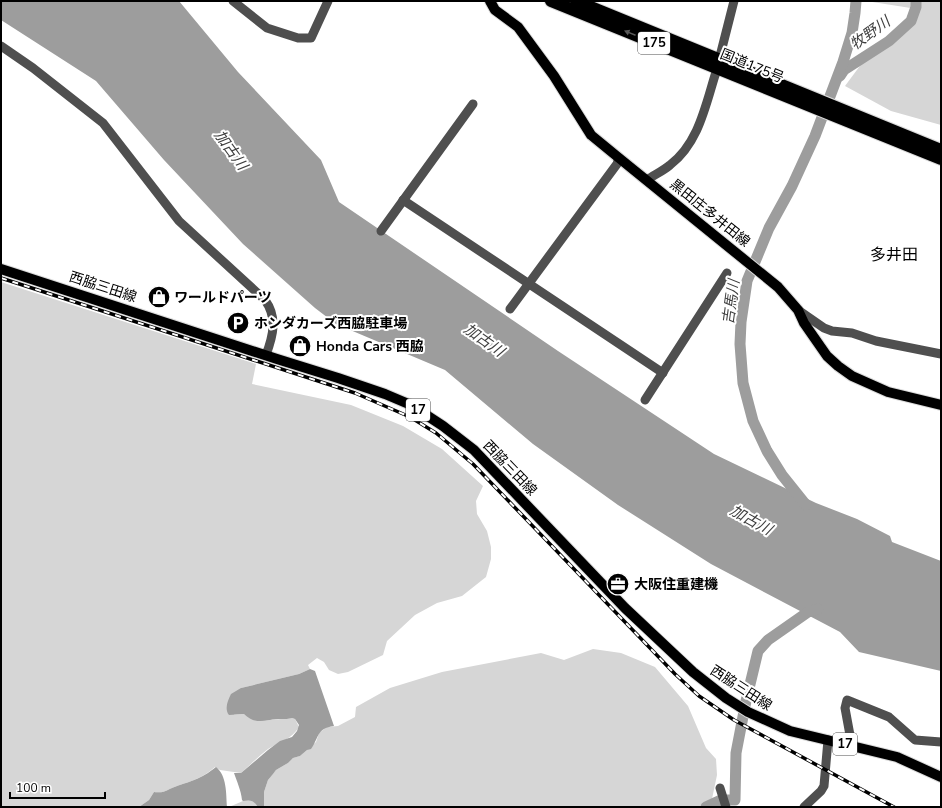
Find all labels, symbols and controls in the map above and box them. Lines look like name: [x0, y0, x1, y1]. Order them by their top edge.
water label: 牧野川: [846, 11, 896, 54]
one-way arrow: [624, 30, 635, 36]
road number: 175: [638, 32, 670, 54]
street label: 国道175号: [717, 45, 787, 87]
water label: 加古川: [210, 126, 253, 176]
street label: 黒田庄多井田線: [666, 175, 754, 251]
district label: 多井田: [870, 244, 918, 266]
street label: 西脇三田線: [67, 267, 139, 307]
water label: 吉馬川: [718, 276, 744, 326]
shop icon: ワールドパーツ: [146, 284, 172, 310]
place label: ワールドパーツ: [174, 288, 272, 307]
parking icon: ホンダカーズ西脇駐車場: [225, 310, 251, 336]
place label: ホンダカーズ西脇駐車場: [254, 314, 407, 333]
water label: 加古川: [460, 319, 510, 362]
shop icon: Honda Cars 西脇: [287, 333, 313, 359]
place label: Honda Cars 西脇: [316, 337, 424, 356]
road number: 17: [406, 399, 430, 421]
street label: 西脇三田線: [479, 436, 541, 500]
water label: 加古川: [726, 500, 777, 541]
office icon: 大阪住重建機: [605, 571, 631, 597]
place label: 大阪住重建機: [634, 575, 718, 594]
street label: 西脇三田線: [706, 661, 776, 715]
road number: 17: [833, 733, 857, 755]
scale bar: [10, 774, 105, 800]
text: 100 m: [16, 780, 51, 796]

